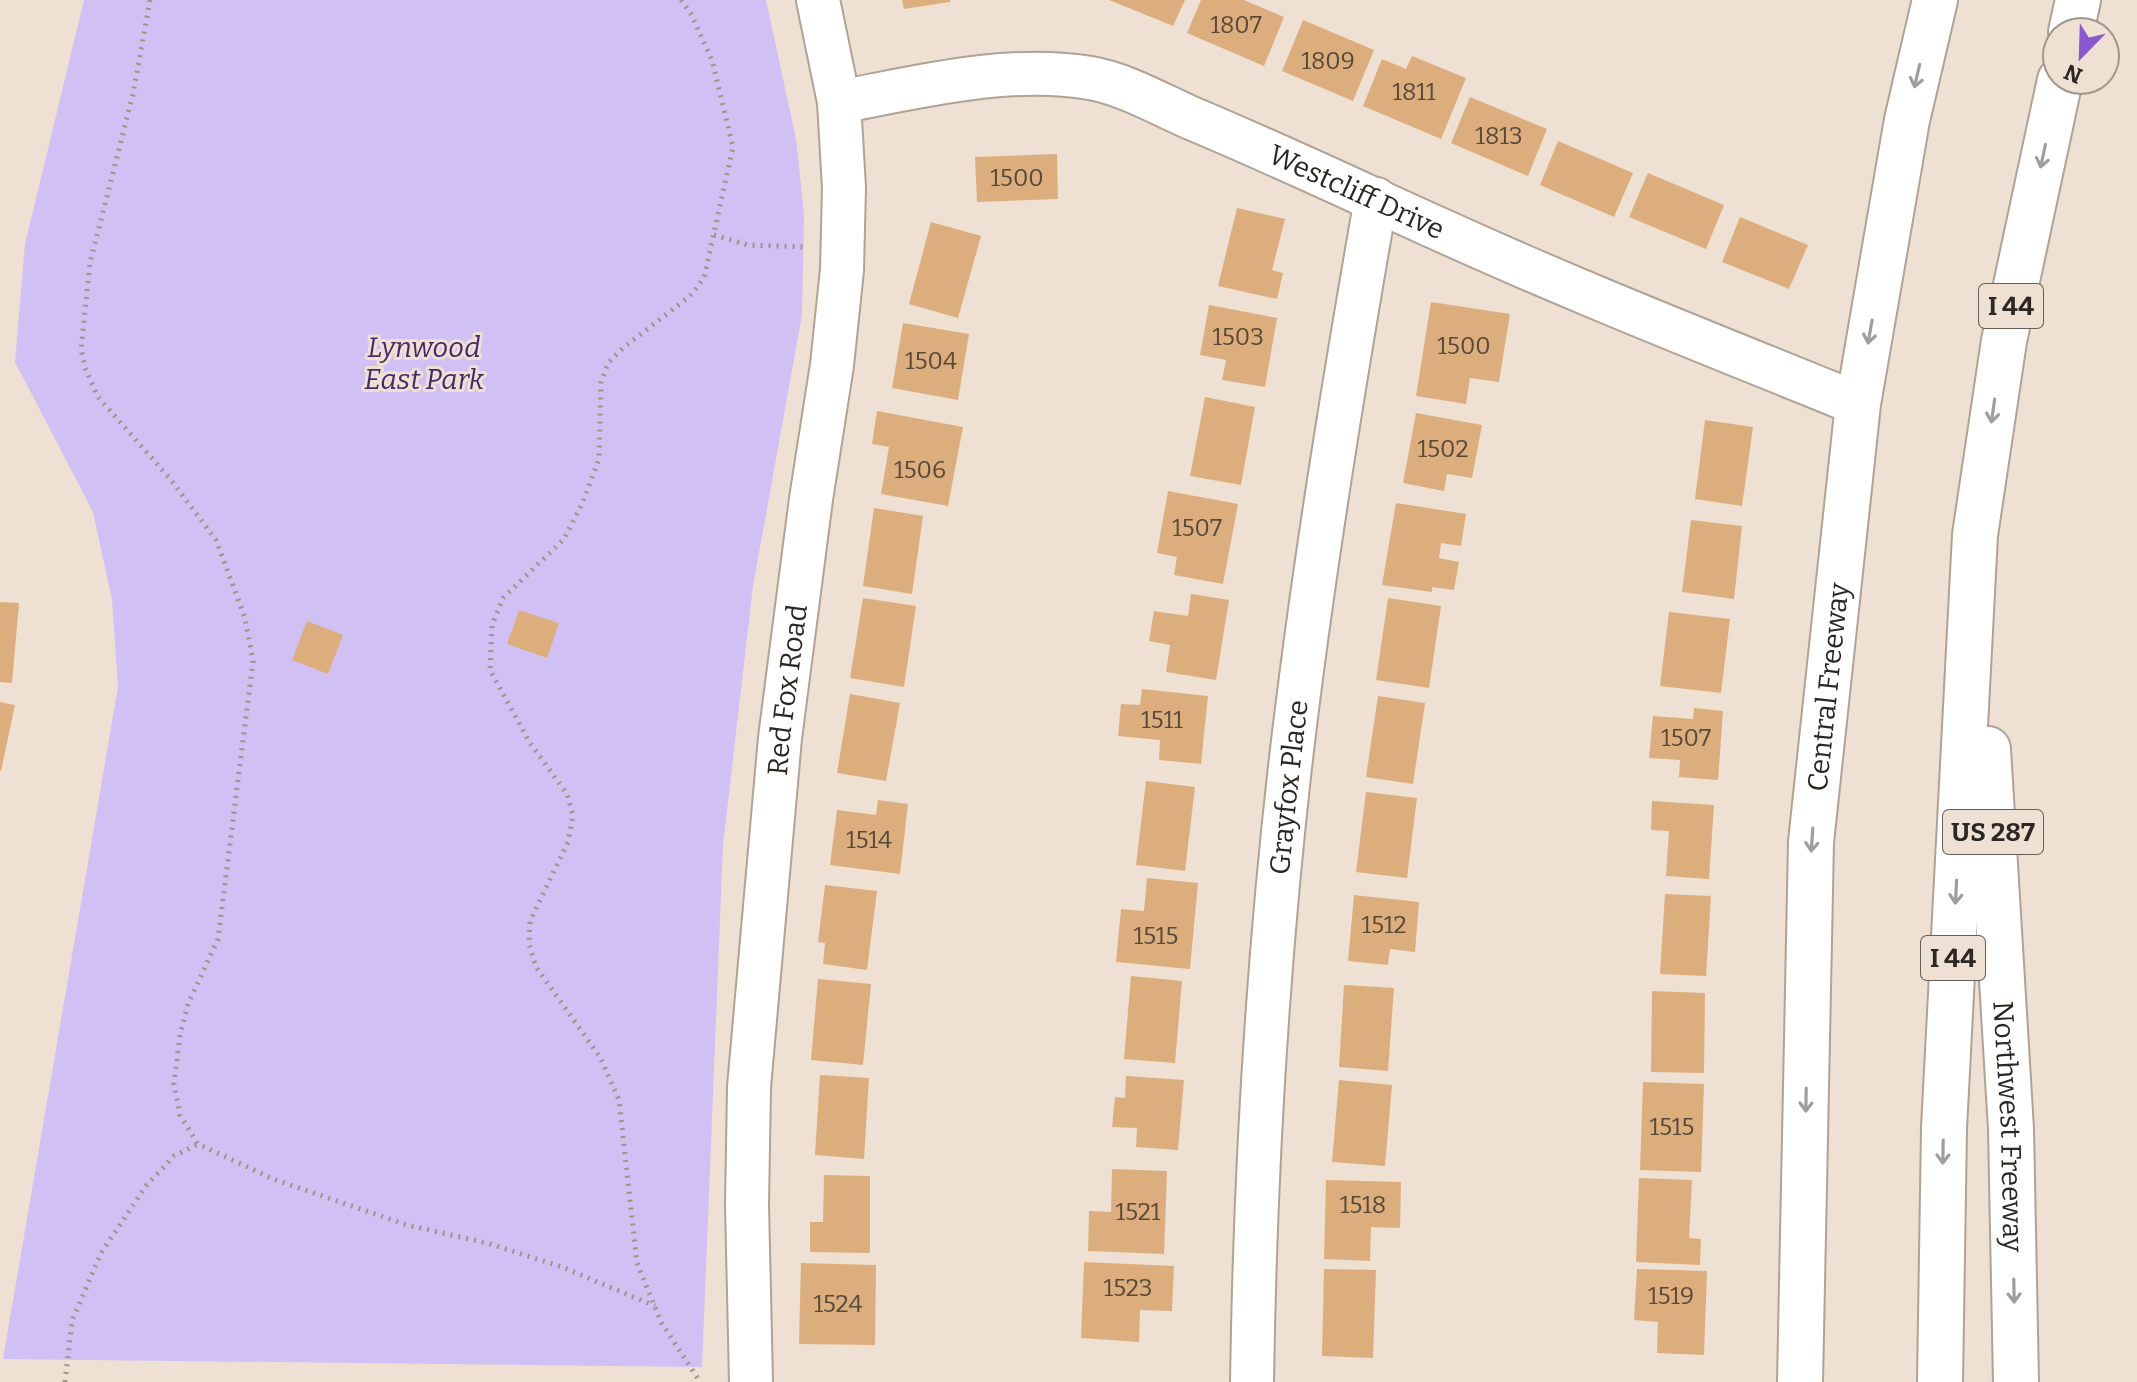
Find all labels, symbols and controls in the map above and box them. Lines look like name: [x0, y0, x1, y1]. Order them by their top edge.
house number: 1807: [1210, 11, 1262, 39]
north arrow: [2041, 16, 2121, 96]
house number: 1809: [1301, 47, 1355, 75]
text: N: [2060, 58, 2086, 90]
one-way arrow: [1909, 63, 1924, 88]
house number: 1811: [1392, 78, 1436, 106]
house number: 1813: [1475, 122, 1523, 150]
street label: Westcliff Drive: [1264, 138, 1450, 246]
one-way arrow: [2035, 143, 2050, 169]
house number: 1500: [990, 164, 1044, 192]
road number: I 44: [1979, 284, 2043, 328]
one-way arrow: [1862, 319, 1877, 344]
house number: 1503: [1212, 323, 1264, 351]
park label: Lynwood East Park: [364, 331, 485, 396]
house number: 1500: [1437, 332, 1491, 360]
house number: 1504: [905, 347, 957, 375]
one-way arrow: [1985, 398, 2000, 423]
house number: 1502: [1418, 435, 1469, 463]
house number: 1506: [894, 456, 946, 484]
house number: 1507: [1172, 514, 1222, 542]
street label: Central Freeway: [1801, 581, 1856, 793]
street label: Red Fox Road: [761, 603, 814, 777]
street label: Grayfox Place: [1263, 698, 1315, 876]
house number: 1511: [1141, 706, 1183, 734]
house number: 1507: [1661, 724, 1711, 752]
road number: US 287: [1943, 810, 2043, 854]
house number: 1514: [846, 826, 892, 854]
one-way arrow: [1804, 826, 1819, 853]
one-way arrow: [1948, 878, 1963, 905]
house number: 1512: [1361, 911, 1407, 939]
house number: 1515: [1134, 922, 1178, 950]
road number: I 44: [1921, 936, 1985, 980]
street label: Northwest Freeway: [1986, 1000, 2029, 1253]
one-way arrow: [1798, 1086, 1813, 1113]
house number: 1515: [1650, 1113, 1694, 1141]
one-way arrow: [1936, 1138, 1951, 1165]
house number: 1518: [1340, 1191, 1386, 1219]
house number: 1521: [1116, 1198, 1161, 1226]
house number: 1523: [1104, 1274, 1152, 1302]
one-way arrow: [2006, 1277, 2022, 1304]
house number: 1519: [1648, 1282, 1694, 1310]
house number: 1524: [813, 1290, 863, 1318]

